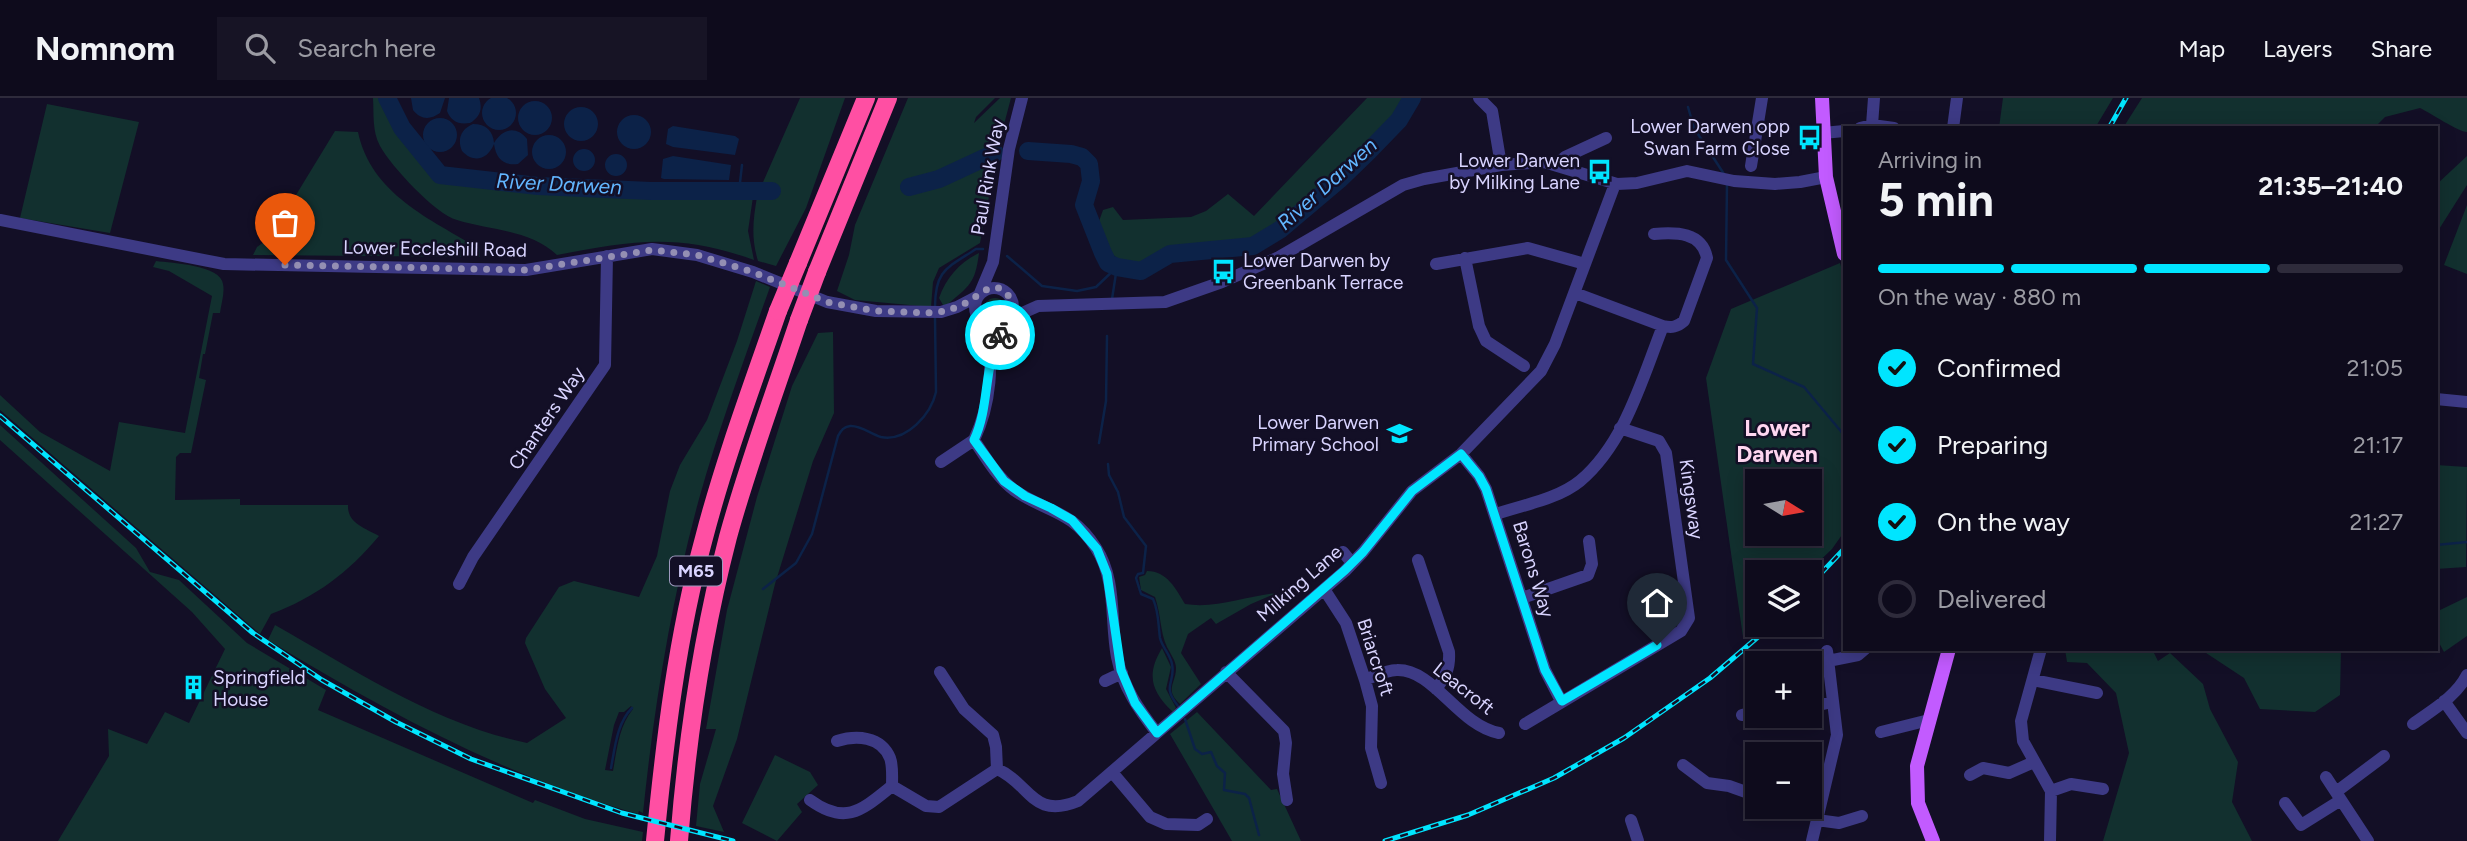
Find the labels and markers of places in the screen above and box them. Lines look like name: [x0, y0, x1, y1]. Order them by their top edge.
place label: Lower Darwen opp Swan Farm Close: [1630, 115, 1790, 160]
bus stop icon: Lower Darwen opp Swan Farm Close: [1796, 123, 1824, 151]
place label: Lower Darwen by Milking Lane: [1449, 149, 1580, 194]
bus stop icon: Lower Darwen by Milking Lane: [1586, 157, 1614, 185]
pin: [255, 193, 315, 265]
place label: Lower Darwen by Greenbank Terrace: [1243, 249, 1403, 294]
bus stop icon: Lower Darwen by Greenbank Terrace: [1209, 257, 1237, 285]
place label: Lower Darwen Primary School: [1252, 411, 1379, 456]
school or university icon: Lower Darwen Primary School: [1385, 419, 1413, 447]
pin: [1627, 573, 1687, 645]
place label: Springfield House: [213, 666, 306, 711]
building icon: Springfield House: [179, 674, 207, 702]

